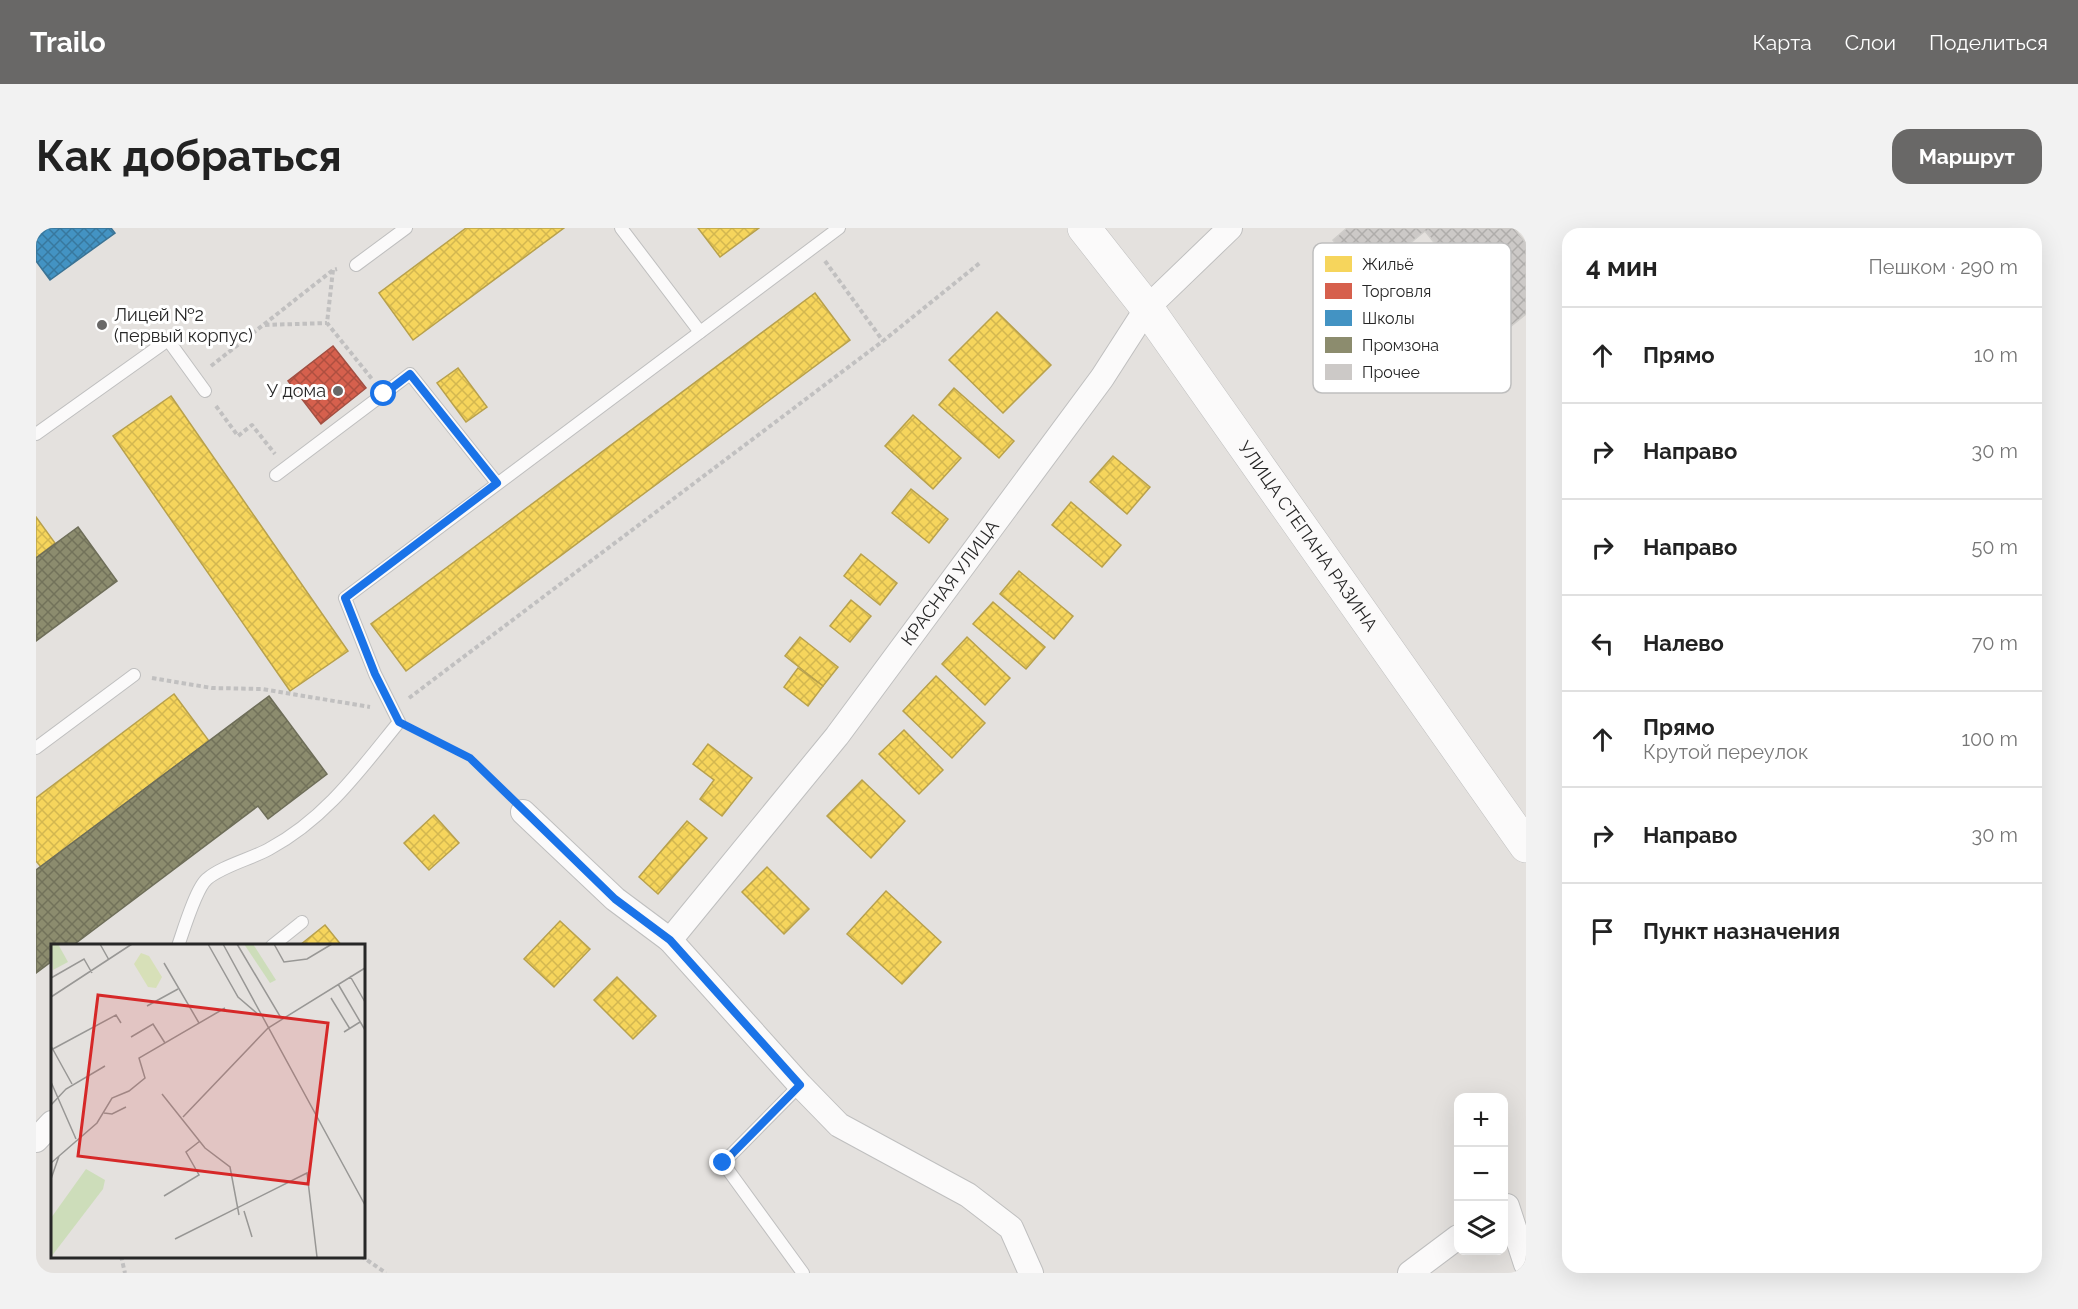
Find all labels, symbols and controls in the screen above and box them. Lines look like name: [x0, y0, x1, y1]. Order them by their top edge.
text: Trailo: [30, 26, 106, 59]
text: Карта: [1753, 30, 1812, 55]
text: Слои: [1845, 30, 1896, 55]
text: Поделиться: [1929, 30, 2048, 55]
button: Маршрут: [1892, 129, 2042, 184]
text: Как добраться: [36, 132, 342, 181]
legend: [1313, 243, 1511, 393]
text: 4 мин: [1586, 252, 1658, 282]
text: Жильё: [1362, 255, 1414, 274]
text: Пешком · 290 m: [1868, 255, 2018, 279]
text: Торговля: [1362, 282, 1431, 301]
place label: Лицей №2 (первый корпус): [114, 304, 253, 346]
text: Школы: [1362, 309, 1415, 328]
marker: Лицей №2 (первый корпус): [95, 318, 109, 332]
text: Промзона: [1362, 336, 1439, 355]
icon: ahead: [1586, 339, 1619, 372]
text: Прямо: [1643, 342, 1715, 368]
text: 10 m: [1974, 343, 2018, 367]
text: Прочее: [1362, 363, 1420, 382]
place label: У дома: [267, 380, 326, 401]
route start: [370, 380, 396, 406]
marker: У дома: [331, 384, 345, 398]
icon: right: [1586, 435, 1619, 468]
street label: УЛИЦА СТЕПАНА РАЗИНА: [1234, 437, 1382, 635]
text: Направо: [1643, 438, 1737, 464]
text: 30 m: [1972, 439, 2018, 463]
street label: КРАСНАЯ УЛИЦА: [897, 516, 1003, 649]
icon: right: [1586, 531, 1619, 564]
text: Направо: [1643, 534, 1737, 560]
text: 50 m: [1971, 535, 2018, 559]
icon: left: [1586, 627, 1619, 660]
text: Налево: [1643, 630, 1724, 656]
text: 70 m: [1972, 631, 2018, 655]
text: Прямо: [1643, 714, 1715, 740]
icon: ahead: [1586, 723, 1619, 756]
text: 100 m: [1961, 727, 2018, 751]
text: Крутой переулок: [1643, 740, 1808, 764]
icon: right: [1586, 819, 1619, 852]
text: Направо: [1643, 822, 1737, 848]
text: 30 m: [1972, 823, 2018, 847]
icon: arrive: [1586, 915, 1619, 948]
text: Пункт назначения: [1643, 918, 1840, 944]
inset map: [51, 944, 364, 1258]
map controls: [1454, 1093, 1508, 1255]
button: +: [1454, 1093, 1508, 1147]
button: −: [1454, 1147, 1508, 1201]
route end: [709, 1149, 735, 1175]
button: layers: [1454, 1201, 1508, 1255]

